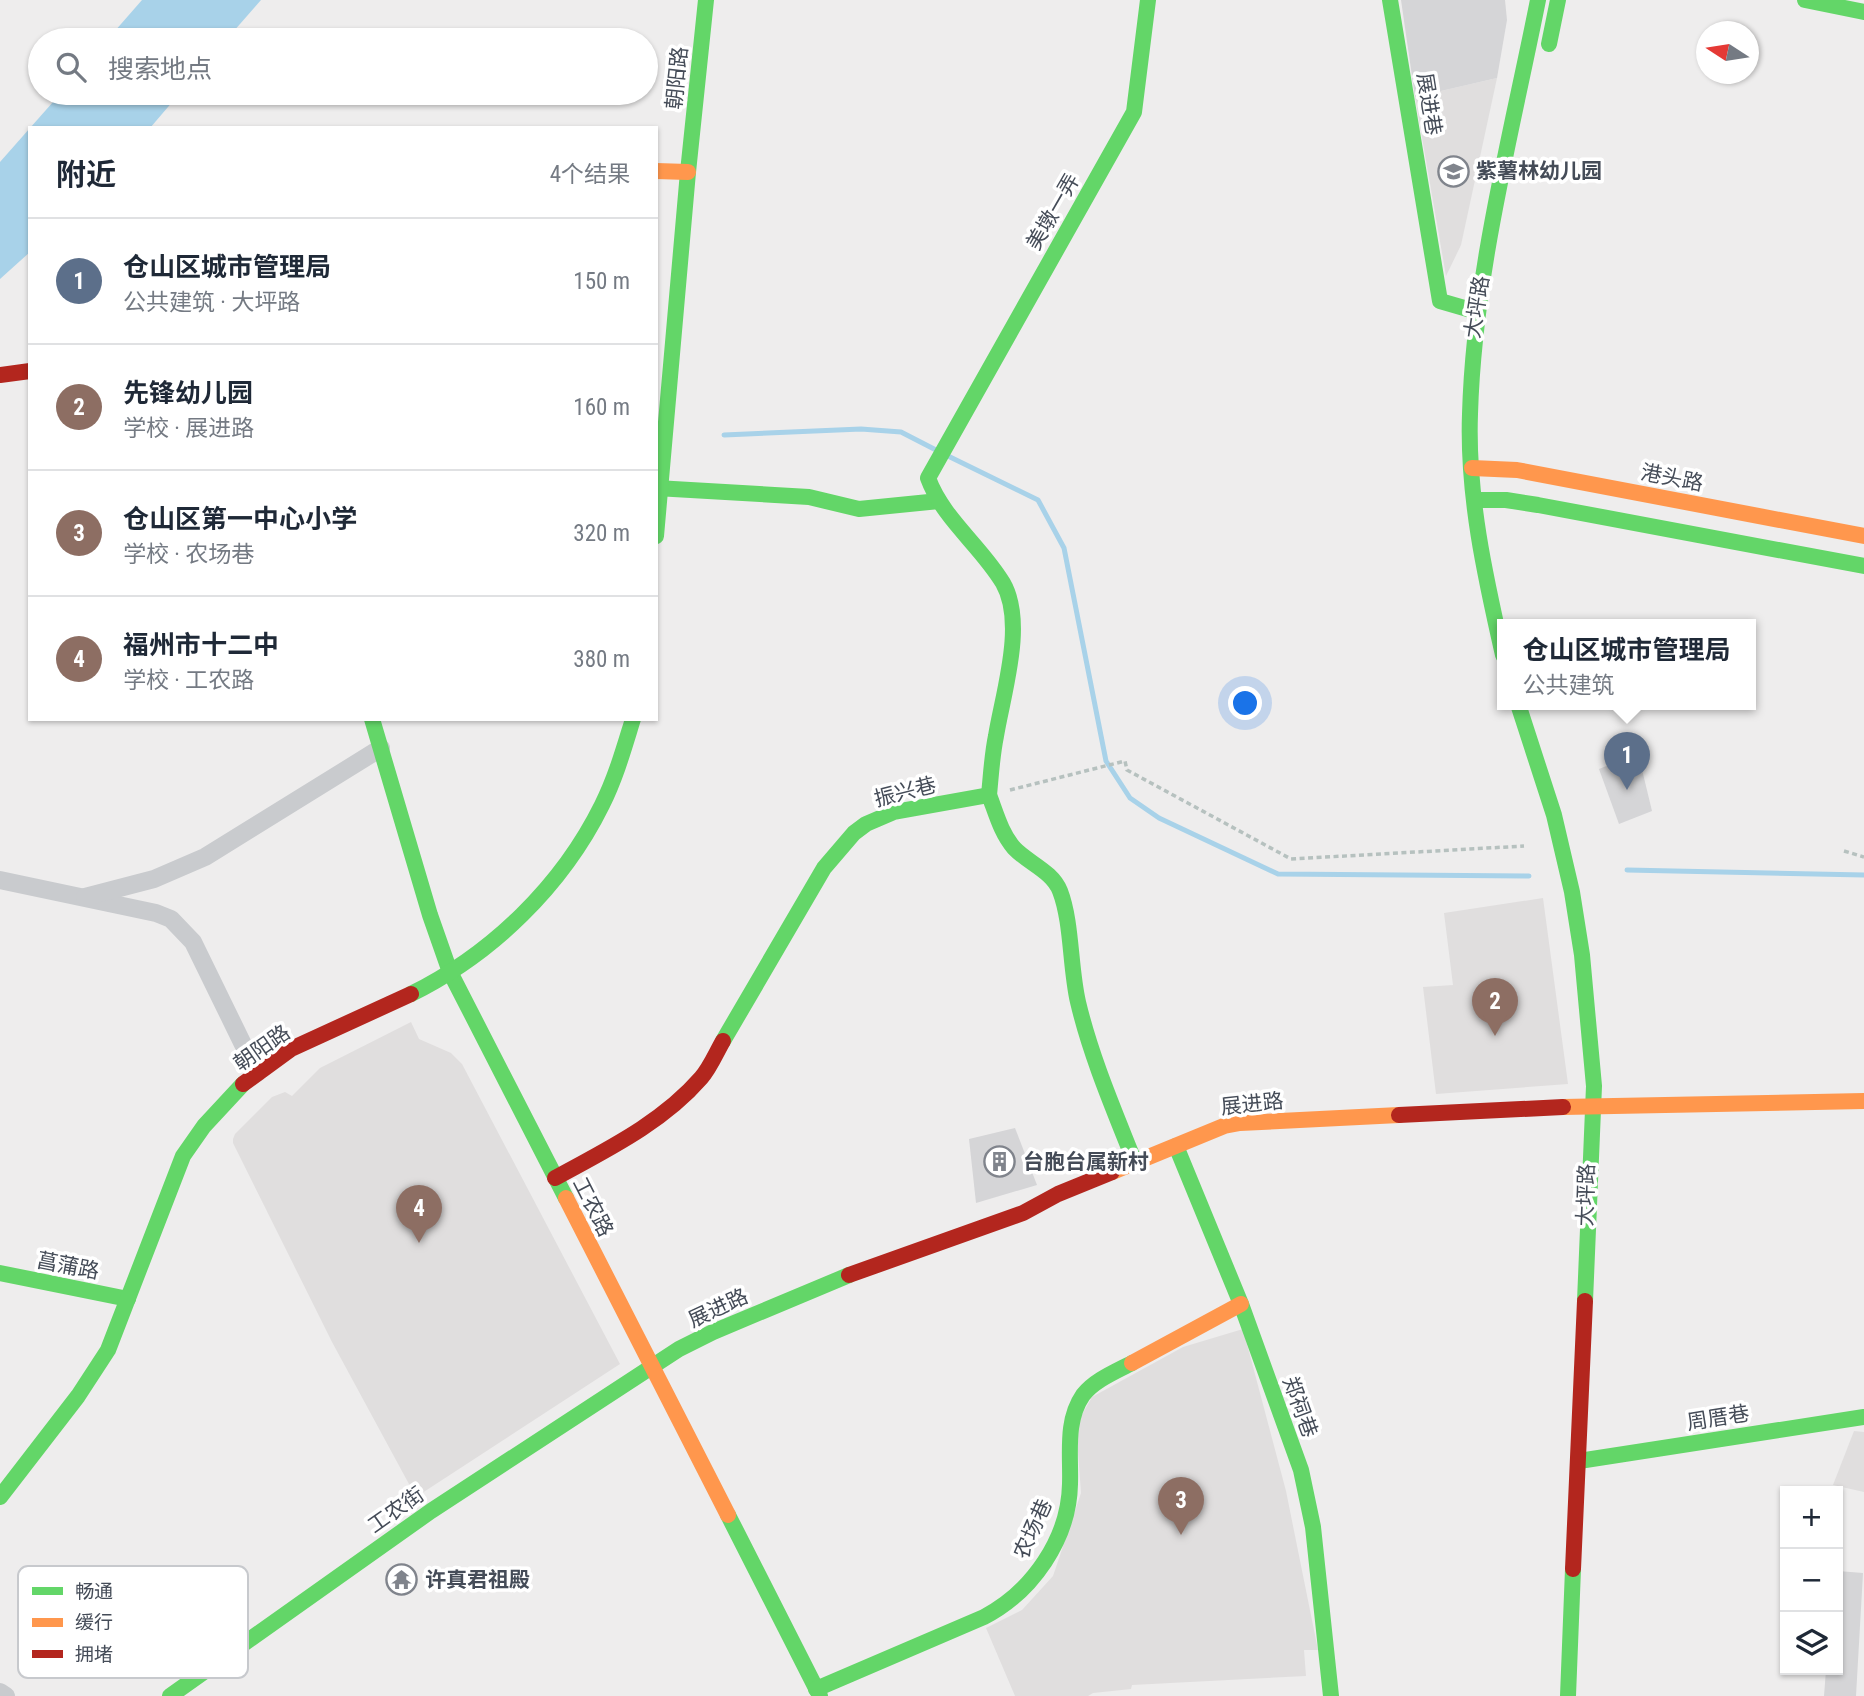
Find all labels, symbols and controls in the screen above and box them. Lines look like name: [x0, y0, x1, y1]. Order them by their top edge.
north arrow: [1696, 21, 1759, 84]
search box: [28, 28, 658, 105]
street label: 朝阳路: [662, 45, 692, 111]
icon: search: [52, 48, 90, 86]
text: 搜索地点: [108, 54, 212, 84]
street label: 展进巷: [1412, 71, 1446, 137]
school or university icon: 紫薯林幼儿园: [1436, 154, 1470, 188]
text: 附近: [56, 157, 116, 192]
place label: 紫薯林幼儿园: [1476, 159, 1602, 183]
text: 4个结果: [550, 161, 630, 188]
street label: 美墩一弄: [1022, 170, 1084, 254]
text: 仓山区城市管理局: [123, 252, 331, 282]
text: 1: [73, 268, 85, 295]
text: 150 m: [573, 268, 630, 295]
street label: 大坪路: [1460, 274, 1494, 340]
text: 公共建筑 · 大坪路: [123, 289, 300, 316]
text: 先锋幼儿园: [123, 378, 253, 408]
text: 2: [73, 394, 85, 421]
text: 160 m: [573, 394, 630, 421]
text: 学校 · 展进路: [123, 415, 254, 442]
street label: 港头路: [1639, 460, 1705, 496]
text: 仓山区第一中心小学: [123, 504, 357, 534]
text: 3: [73, 520, 85, 547]
text: 320 m: [573, 520, 630, 547]
text: 学校 · 农场巷: [123, 541, 254, 568]
popup: [1497, 619, 1756, 710]
text: 福州市十二中: [123, 630, 279, 660]
text: 仓山区城市管理局: [1522, 635, 1731, 665]
text: 4: [73, 646, 85, 673]
text: 380 m: [573, 646, 630, 673]
text: 学校 · 工农路: [123, 667, 254, 694]
text: 公共建筑: [1522, 672, 1614, 699]
your location: [1228, 686, 1262, 720]
pin: 1: [1604, 732, 1650, 790]
street label: 振兴巷: [872, 773, 938, 811]
pin: 2: [1472, 978, 1518, 1036]
street label: 朝阳路: [229, 1020, 295, 1076]
street label: 展进路: [1219, 1089, 1285, 1119]
building icon: 台胞台属新村: [983, 1145, 1017, 1179]
place label: 台胞台属新村: [1023, 1150, 1149, 1174]
street label: 大坪路: [1573, 1163, 1599, 1227]
street label: 工农路: [568, 1173, 618, 1241]
pin: 4: [396, 1185, 442, 1243]
street label: 菖蒲路: [35, 1248, 101, 1284]
street label: 展进路: [684, 1284, 752, 1332]
street label: 郑祠巷: [1278, 1373, 1322, 1441]
street label: 周厝巷: [1685, 1401, 1751, 1435]
pin: 3: [1158, 1477, 1204, 1535]
street label: 工农街: [363, 1482, 429, 1538]
map controls: [1780, 1486, 1843, 1675]
button: +: [1780, 1486, 1843, 1549]
street label: 农场巷: [1009, 1495, 1057, 1563]
button: −: [1780, 1549, 1843, 1612]
temple icon: 许真君祖殿: [385, 1563, 419, 1597]
legend: [18, 1566, 248, 1678]
place label: 许真君祖殿: [425, 1568, 530, 1592]
text: 畅通: [75, 1580, 113, 1603]
text: 缓行: [75, 1611, 113, 1634]
button: layers: [1780, 1612, 1843, 1675]
text: 拥堵: [75, 1643, 113, 1666]

